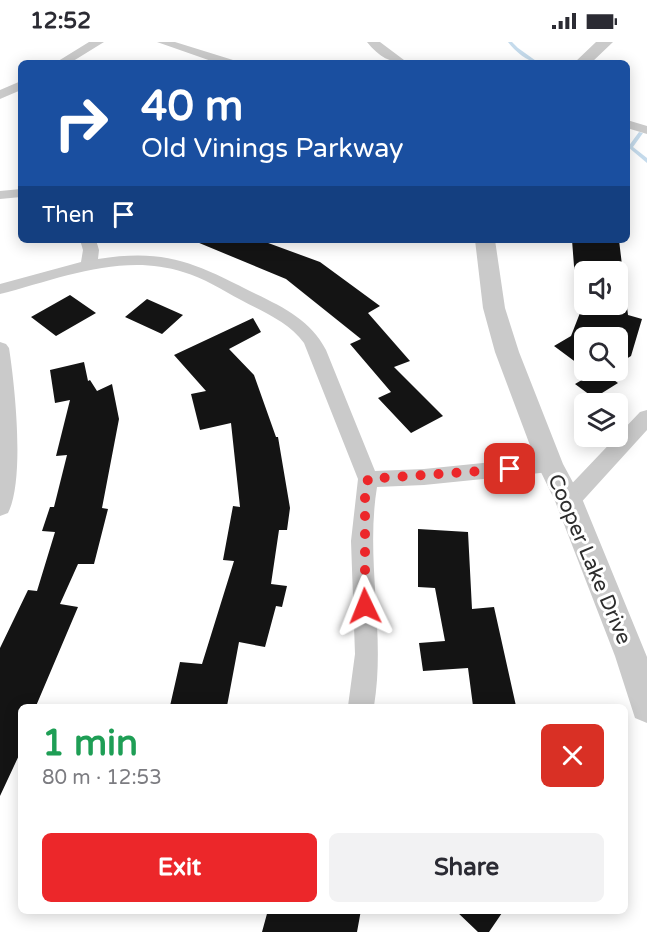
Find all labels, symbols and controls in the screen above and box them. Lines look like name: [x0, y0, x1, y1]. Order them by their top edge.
text: 12:52: [30, 8, 91, 34]
text: 40 m: [141, 81, 243, 132]
icon: right: [42, 84, 120, 162]
text: Old Vinings Parkway: [141, 132, 404, 165]
icon: arrive: [107, 198, 140, 231]
text: Then: [42, 202, 95, 228]
map controls: [574, 261, 628, 447]
button: sound: [574, 261, 628, 315]
button: search: [574, 327, 628, 381]
button: layers: [574, 393, 628, 447]
pin: [484, 443, 535, 494]
icon: arrive: [493, 452, 526, 485]
street label: Cooper Lake Drive: [542, 470, 637, 648]
position arrow: [333, 574, 397, 638]
text: 1 min: [42, 722, 138, 765]
button: close: [541, 724, 604, 787]
text: 80 m · 12:53: [42, 766, 162, 790]
button: Exit: [42, 833, 317, 902]
button: Share: [329, 833, 604, 902]

